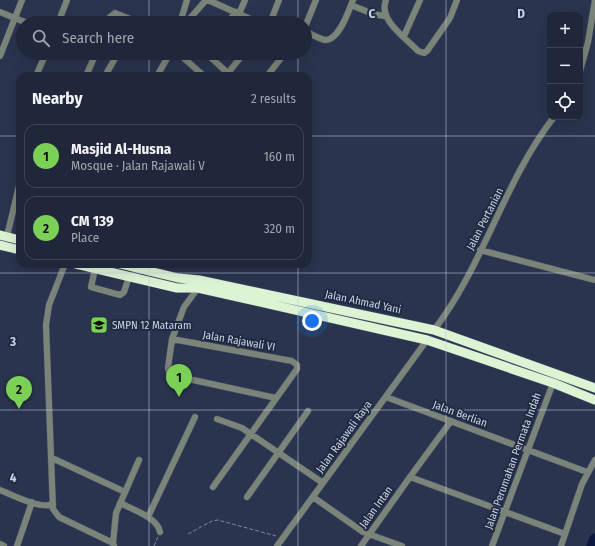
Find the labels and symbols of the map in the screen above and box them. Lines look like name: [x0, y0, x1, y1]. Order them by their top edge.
text: C: [369, 6, 376, 21]
text: D: [517, 6, 525, 21]
street label: Jalan Pertanian: [464, 186, 506, 252]
street label: Jalan Ahmad Yani: [324, 288, 402, 316]
your location: [302, 311, 322, 331]
school or university icon: SMPN 12 Mataram: [89, 315, 109, 335]
place label: SMPN 12 Mataram: [112, 319, 191, 332]
street label: Jalan Rajawali VI: [202, 328, 276, 354]
text: 3: [9, 334, 16, 349]
pin: 1: [166, 364, 192, 397]
pin: 2: [6, 376, 32, 409]
street label: Jalan Perumahan Permata Indah: [482, 391, 544, 531]
street label: Jalan Rajawali Raya: [313, 398, 375, 476]
street label: Jalan Berlian: [431, 398, 489, 430]
text: 4: [10, 470, 17, 485]
street label: Jalan Intan: [357, 484, 395, 530]

